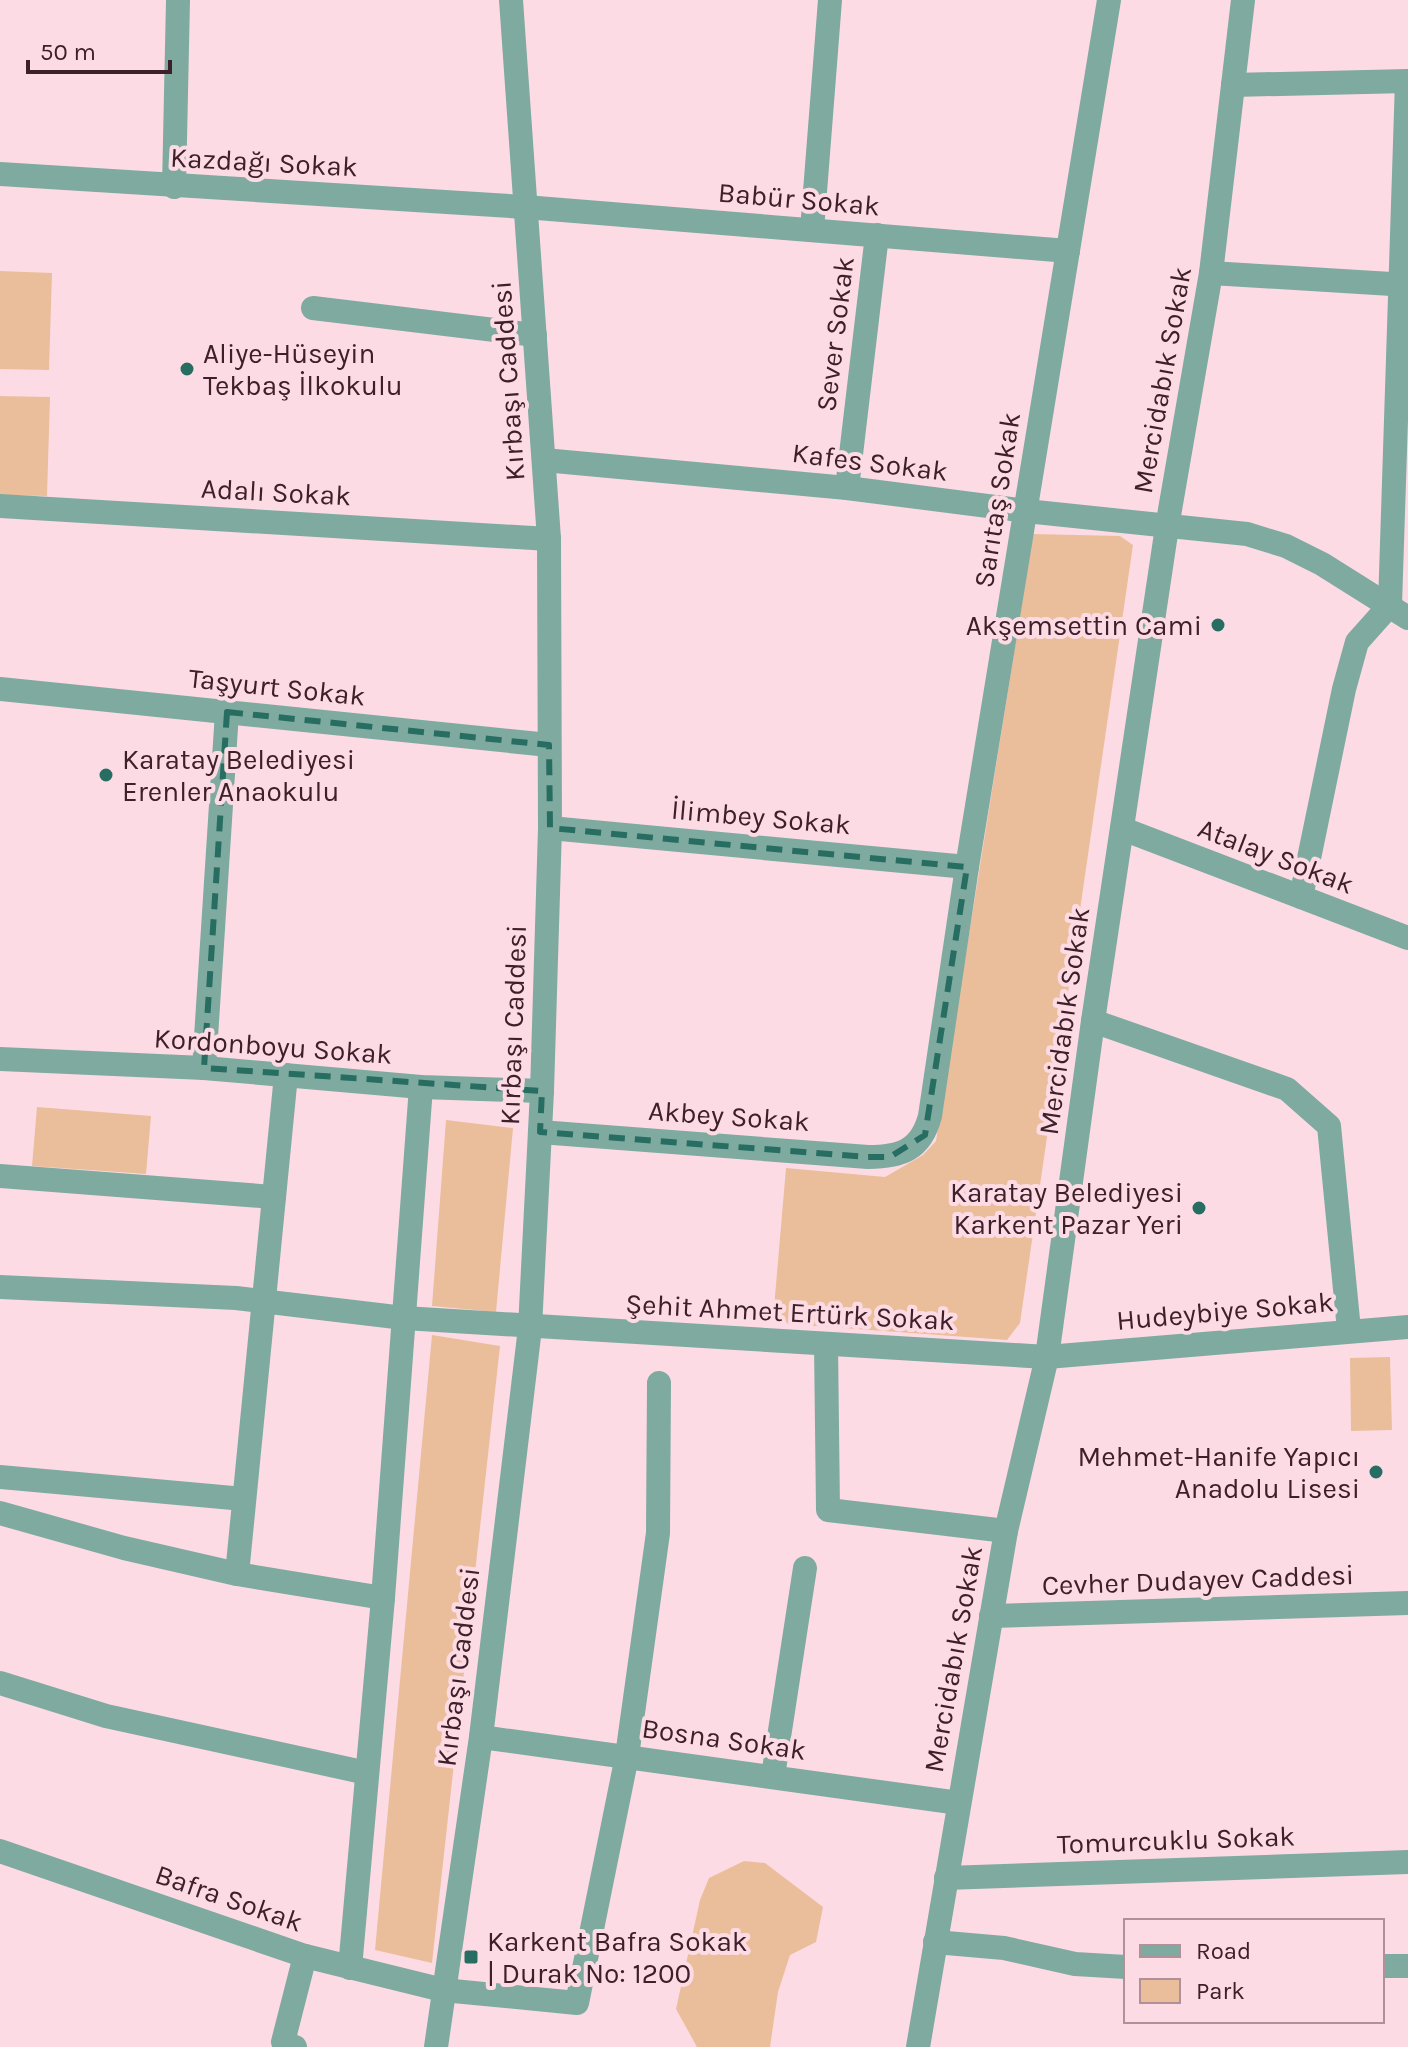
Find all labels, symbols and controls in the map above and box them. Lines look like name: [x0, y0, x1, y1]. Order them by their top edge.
scale bar: [28, 24, 170, 74]
text: 50 m: [40, 38, 96, 66]
street label: Kazdağı Sokak: [169, 141, 359, 183]
street label: Babür Sokak: [717, 175, 881, 223]
street label: Sever Sokak: [809, 255, 861, 413]
street label: Mercidabık Sokak: [1126, 264, 1198, 496]
street label: Kırbaşı Caddesi: [485, 280, 531, 482]
place label: Aliye-Hüseyin Tekbaş İlkokulu: [203, 337, 403, 402]
marker: Aliye-Hüseyin Tekbaş İlkokulu: [178, 360, 196, 378]
street label: Sarıtaş Sokak: [967, 410, 1027, 590]
street label: Kafes Sokak: [790, 436, 950, 488]
street label: Adalı Sokak: [200, 472, 352, 512]
place label: Akşemsettin Cami: [966, 609, 1202, 642]
marker: Akşemsettin Cami: [1209, 616, 1227, 634]
street label: Taşyurt Sokak: [187, 661, 367, 713]
place label: Karatay Belediyesi Erenler Anaokulu: [122, 743, 355, 808]
marker: Karatay Belediyesi Erenler Anaokulu: [97, 766, 115, 784]
street label: İlimbey Sokak: [670, 793, 852, 841]
street label: Atalay Sokak: [1193, 811, 1359, 901]
street label: Mercidabık Sokak: [1032, 905, 1096, 1137]
street label: Kırbaşı Caddesi: [493, 924, 533, 1126]
street label: Kordonboyu Sokak: [153, 1021, 393, 1071]
street label: Akbey Sokak: [647, 1094, 811, 1138]
place label: Karatay Belediyesi Karkent Pazar Yeri: [950, 1176, 1183, 1241]
marker: Karatay Belediyesi Karkent Pazar Yeri: [1190, 1199, 1208, 1217]
street label: Hudeybiye Sokak: [1115, 1285, 1335, 1337]
street label: Şehit Ahmet Ertürk Sokak: [625, 1287, 955, 1337]
place label: Mehmet-Hanife Yapıcı Anadolu Lisesi: [1078, 1440, 1360, 1505]
marker: Mehmet-Hanife Yapıcı Anadolu Lisesi: [1367, 1463, 1385, 1481]
street label: Mercidabık Sokak: [917, 1543, 989, 1775]
street label: Cevher Dudayev Caddesi: [1041, 1558, 1355, 1602]
street label: Kırbaşı Caddesi: [429, 1566, 487, 1768]
street label: Bosna Sokak: [640, 1711, 808, 1767]
street label: Tomurcuklu Sokak: [1056, 1819, 1296, 1861]
street label: Bafra Sokak: [151, 1857, 307, 1939]
legend: [1124, 1919, 1384, 2023]
place label: Karkent Bafra Sokak | Durak No: 1200: [487, 1925, 748, 1990]
text: Road: [1196, 1937, 1251, 1965]
marker: Karkent Bafra Sokak | Durak No: 1200: [462, 1948, 480, 1966]
text: Park: [1196, 1977, 1245, 2005]

